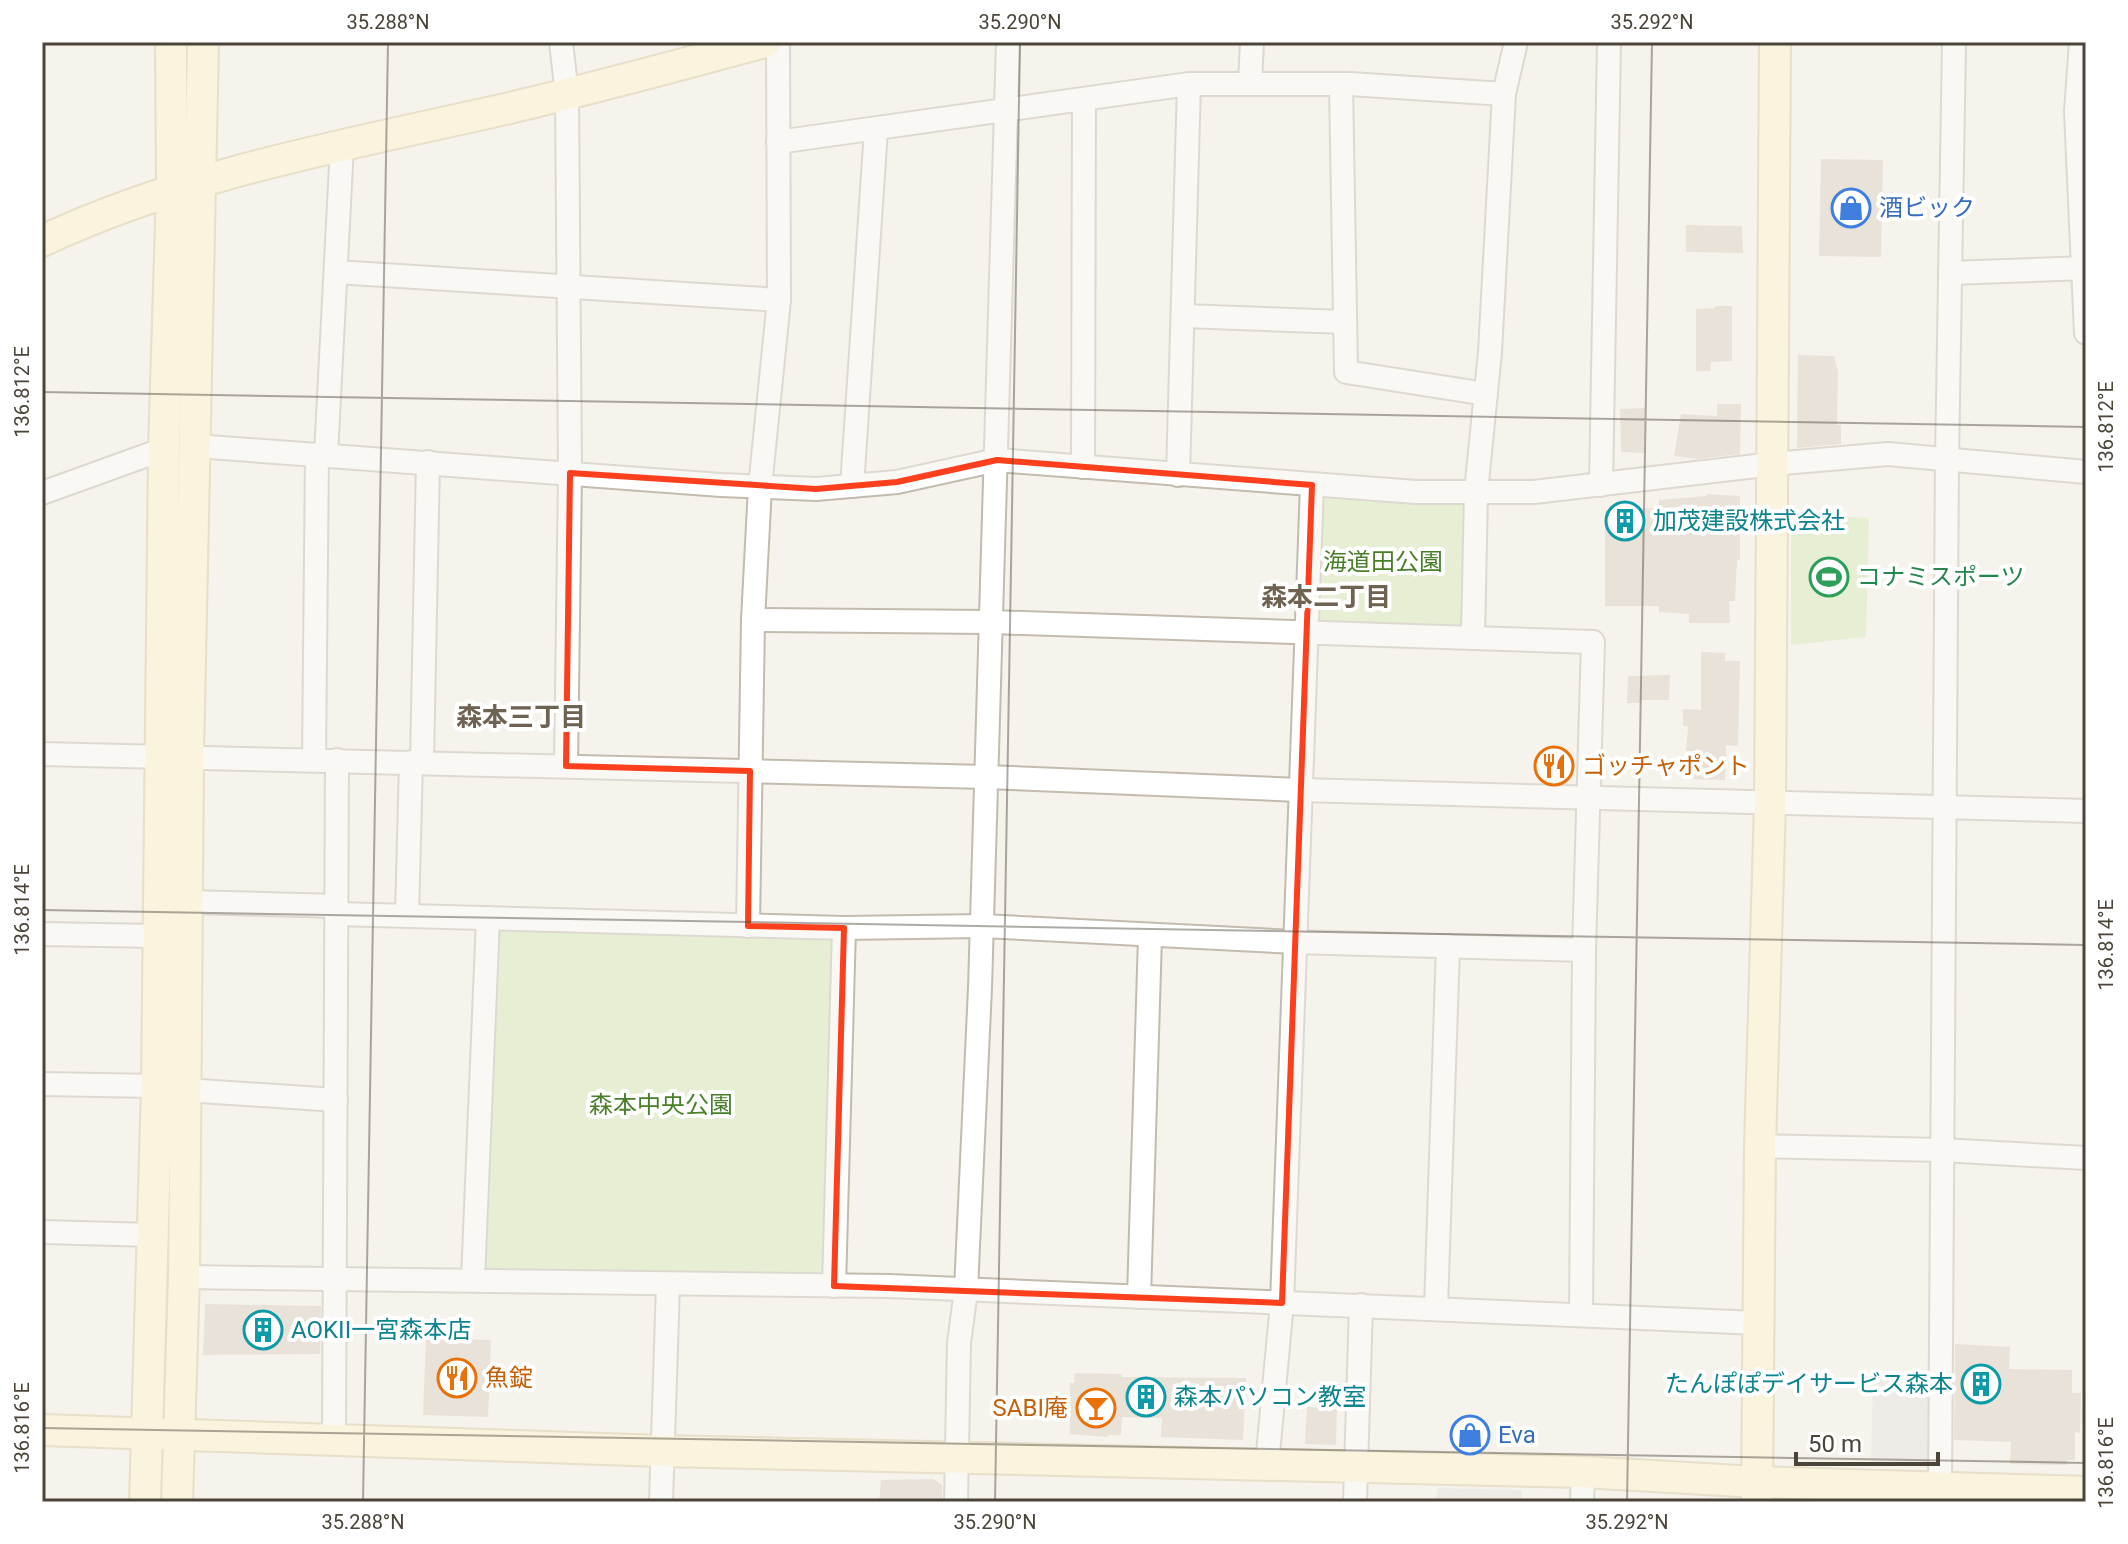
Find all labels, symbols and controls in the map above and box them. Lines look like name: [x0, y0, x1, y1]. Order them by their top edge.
text: 35.288°N: [346, 10, 430, 34]
text: 35.290°N: [978, 10, 1062, 34]
text: 35.292°N: [1610, 10, 1694, 34]
shop icon: 酒ビック: [1830, 187, 1872, 229]
place label: 酒ビック: [1879, 194, 1975, 222]
text: 136.812°E: [10, 346, 34, 438]
text: 136.812°E: [2094, 381, 2118, 473]
building icon: 加茂建設株式会社: [1604, 500, 1646, 542]
place label: 加茂建設株式会社: [1653, 507, 1845, 535]
park label: 海道田公園: [1323, 548, 1443, 576]
sports icon: コナミスポーツ: [1808, 556, 1850, 598]
place label: コナミスポーツ: [1857, 563, 2025, 591]
district label: 森本二丁目: [1261, 582, 1391, 612]
district label: 森本三丁目: [456, 702, 586, 732]
restaurant icon: ゴッチャポント: [1533, 745, 1575, 787]
place label: ゴッチャポント: [1582, 752, 1750, 780]
text: 136.814°E: [10, 864, 34, 956]
text: 136.814°E: [2094, 899, 2118, 991]
park label: 森本中央公園: [589, 1091, 733, 1119]
building icon: AOKII一宮森本店: [242, 1309, 284, 1351]
place label: AOKII一宮森本店: [291, 1316, 471, 1344]
restaurant icon: 魚錠: [436, 1357, 478, 1399]
building icon: たんぽぽデイサービス森本: [1960, 1363, 2002, 1405]
place label: 魚錠: [485, 1364, 533, 1392]
place label: たんぽぽデイサービス森本: [1665, 1370, 1953, 1398]
building icon: 森本パソコン教室: [1125, 1376, 1167, 1418]
text: 136.816°E: [10, 1382, 34, 1474]
place label: 森本パソコン教室: [1174, 1383, 1366, 1411]
bar icon: SABI庵: [1075, 1387, 1117, 1429]
place label: SABI庵: [993, 1394, 1068, 1422]
shop icon: Eva: [1449, 1414, 1491, 1456]
scale bar: [1796, 1416, 1938, 1466]
text: 136.816°E: [2094, 1417, 2118, 1509]
place label: Eva: [1498, 1421, 1536, 1449]
text: 50 m: [1808, 1430, 1862, 1458]
text: 35.288°N: [321, 1510, 405, 1534]
text: 35.290°N: [953, 1510, 1037, 1534]
text: 35.292°N: [1585, 1510, 1669, 1534]

